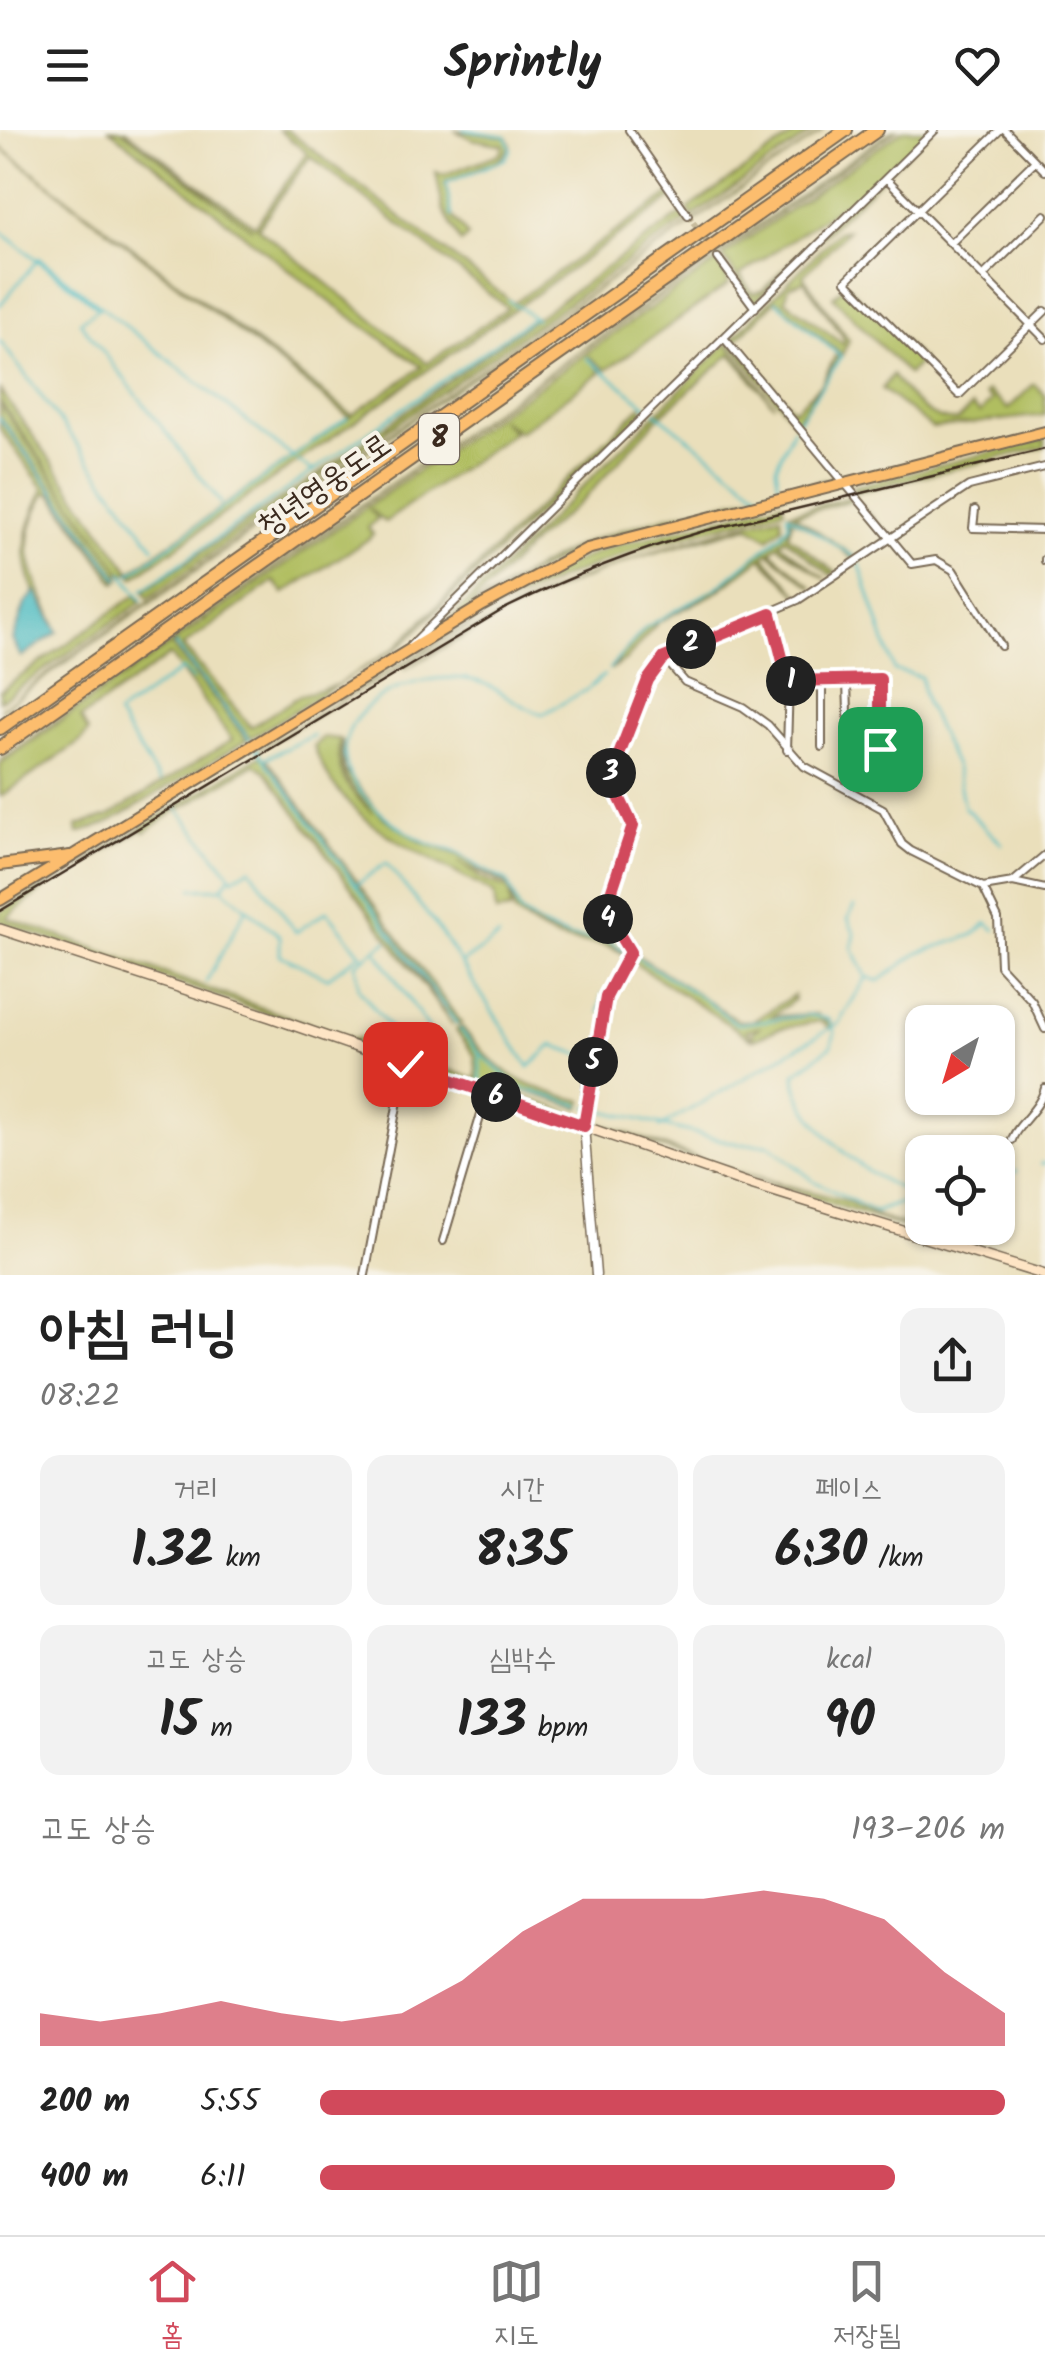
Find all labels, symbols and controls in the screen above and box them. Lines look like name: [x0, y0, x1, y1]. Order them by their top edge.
text: Sprintly: [444, 29, 601, 101]
icon: menu: [40, 38, 95, 93]
icon: heart: [950, 38, 1005, 93]
road number: 8: [419, 414, 459, 464]
street label: 청년영웅도로: [247, 421, 403, 551]
pin: 2: [666, 619, 716, 669]
text: 2: [683, 621, 699, 666]
pin: 1: [766, 656, 816, 706]
text: 1: [787, 658, 795, 703]
pin: [838, 707, 923, 792]
icon: arrive: [853, 722, 908, 777]
pin: 3: [586, 748, 636, 798]
text: 3: [603, 750, 619, 795]
pin: 4: [583, 894, 633, 944]
text: 4: [600, 896, 616, 941]
north arrow: [905, 1005, 1015, 1115]
map controls: [905, 1005, 1015, 1245]
pin: [363, 1022, 448, 1107]
icon: check: [378, 1037, 433, 1092]
pin: 5: [568, 1037, 618, 1087]
text: 5: [586, 1039, 600, 1084]
pin: 6: [471, 1072, 521, 1122]
text: 6: [488, 1074, 504, 1119]
button: locate: [905, 1135, 1015, 1245]
text: 아침 러닝: [40, 1291, 238, 1378]
button: share: [900, 1308, 1005, 1413]
text: 08:22: [40, 1372, 120, 1423]
text: 거리: [173, 1468, 218, 1513]
text: 시간: [500, 1468, 545, 1513]
text: 페이스: [815, 1468, 883, 1513]
text: 1.32: [131, 1513, 214, 1593]
text: 8:35: [475, 1513, 570, 1593]
text: 6:30: [775, 1513, 867, 1593]
text: km: [214, 1536, 261, 1581]
text: /km: [867, 1536, 924, 1581]
text: 고도 상승: [145, 1638, 247, 1683]
text: 심박수: [489, 1638, 556, 1683]
text: kcal: [826, 1638, 872, 1683]
text: 15: [159, 1683, 199, 1763]
text: 133: [457, 1683, 527, 1763]
text: 90: [824, 1683, 875, 1763]
text: m: [199, 1706, 233, 1751]
text: bpm: [527, 1706, 588, 1751]
text: 고도 상승: [40, 1805, 156, 1856]
text: 193–206 m: [851, 1805, 1005, 1856]
text: 200 m: [40, 2077, 130, 2128]
text: 5:55: [200, 2077, 259, 2128]
text: 400 m: [40, 2152, 129, 2203]
text: 6:11: [200, 2152, 246, 2203]
tab: 홈: [145, 2254, 200, 2359]
tab: 지도: [489, 2254, 544, 2359]
tab: 저장됨: [833, 2254, 900, 2359]

